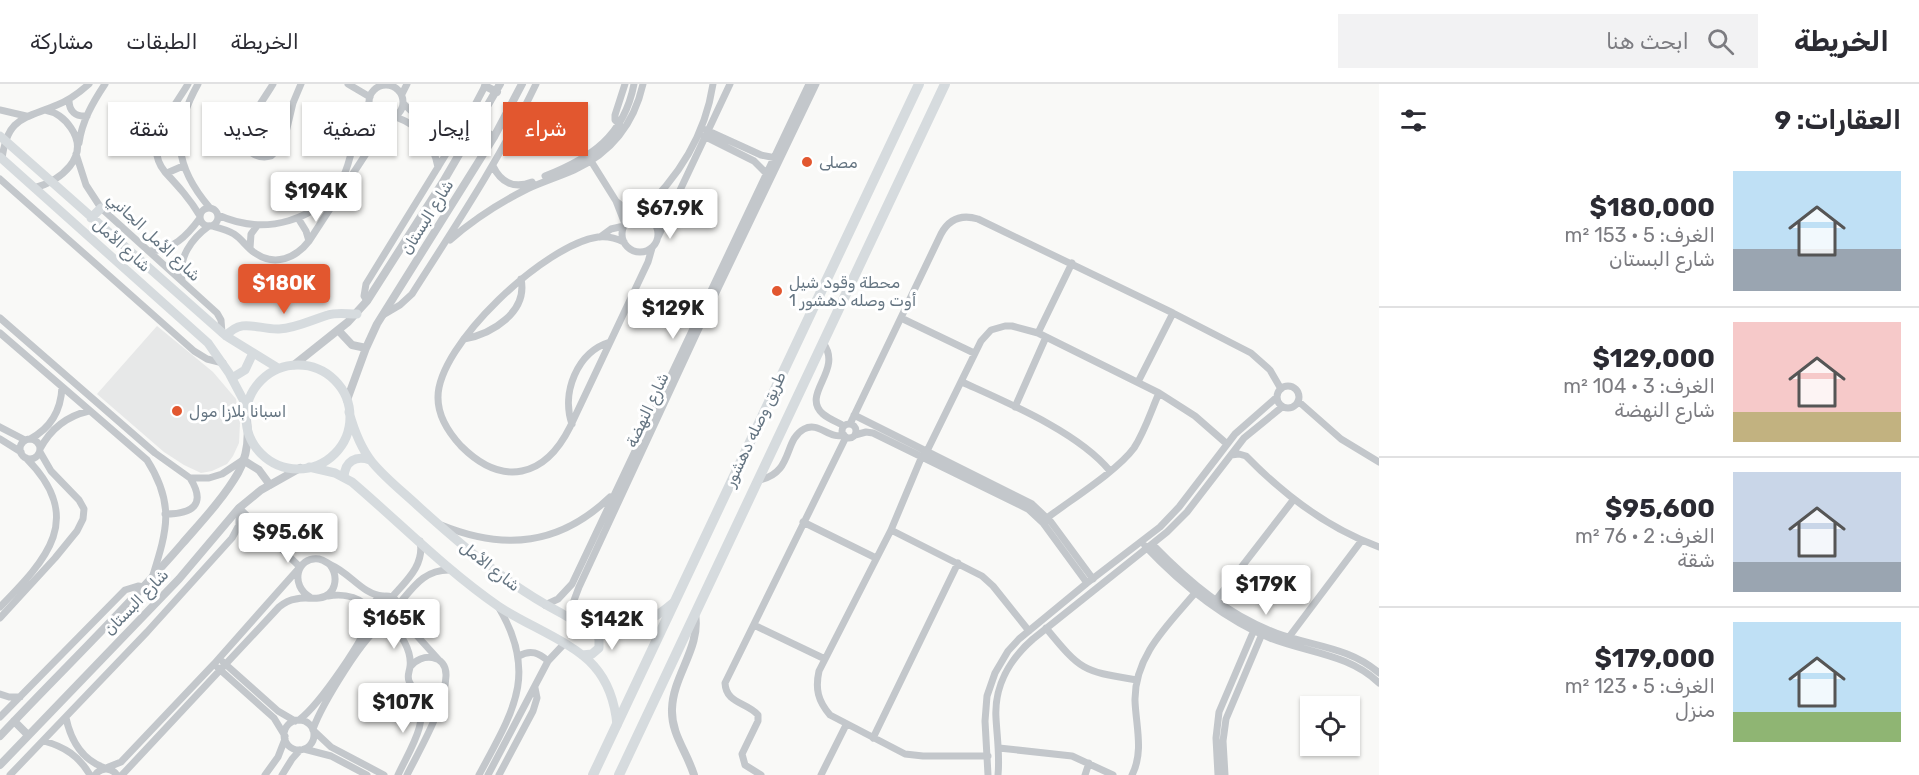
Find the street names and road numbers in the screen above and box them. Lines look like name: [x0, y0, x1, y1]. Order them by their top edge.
street label: شارع البستان: [396, 176, 459, 259]
street label: شارع الأمل الجانبي: [103, 189, 205, 285]
street label: شارع الأمل: [89, 214, 155, 276]
street label: شارع النهضة: [621, 369, 674, 451]
street label: طريق وصله دهشور: [720, 369, 791, 491]
street label: شارع الأمل: [455, 537, 524, 597]
street label: شارع البستان: [100, 565, 174, 640]

